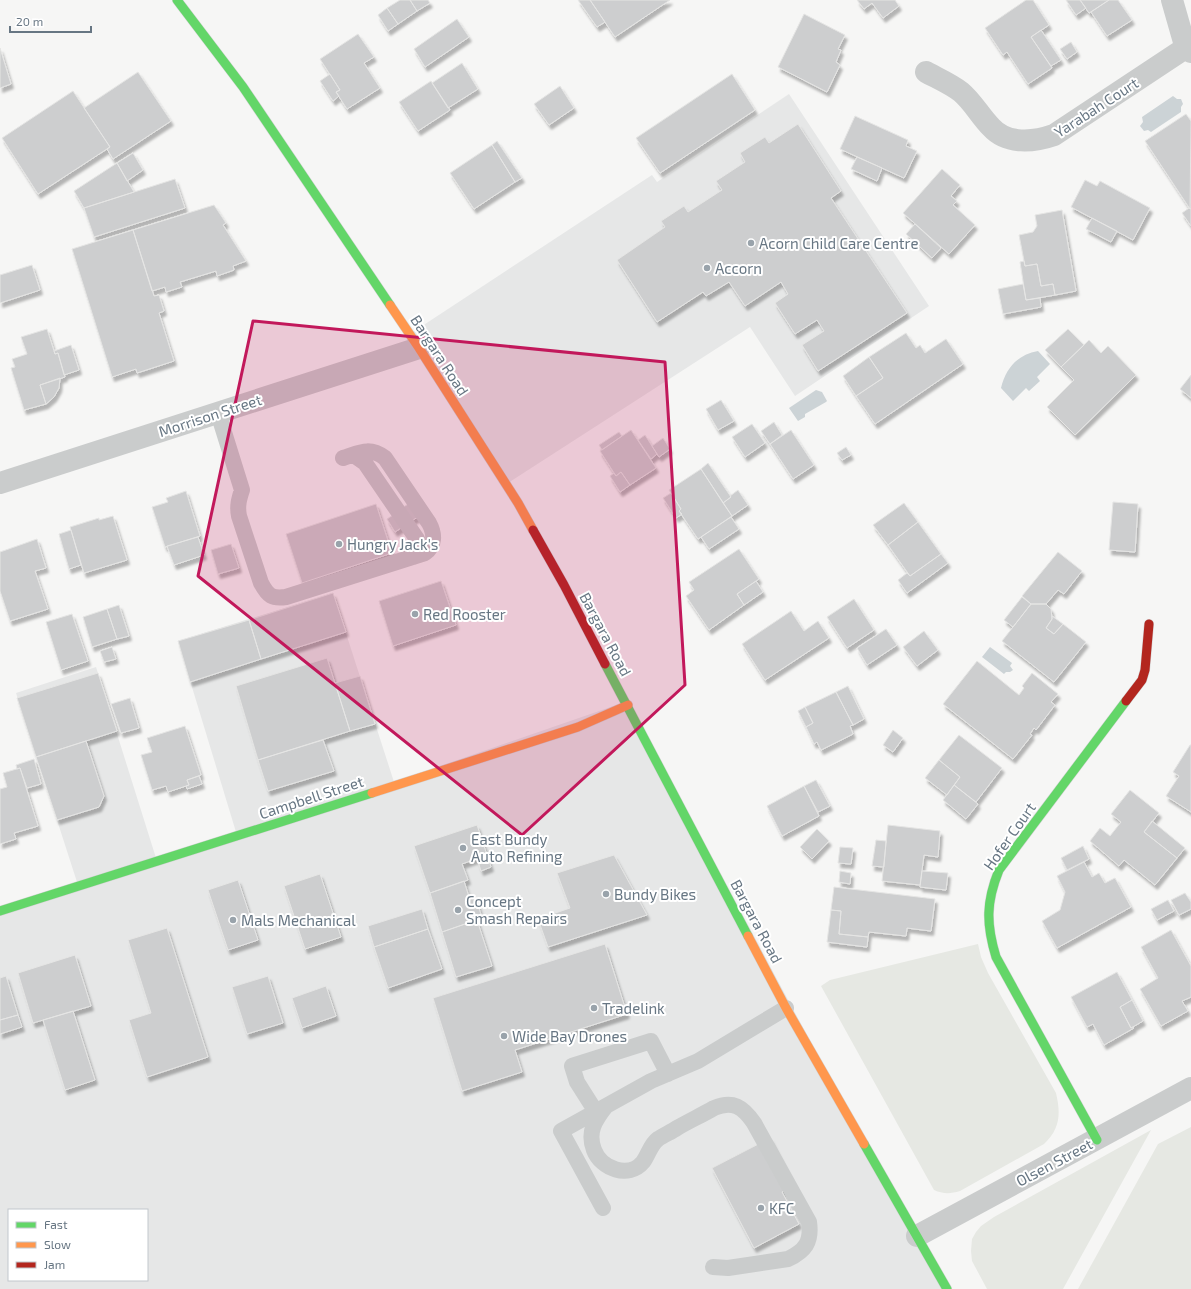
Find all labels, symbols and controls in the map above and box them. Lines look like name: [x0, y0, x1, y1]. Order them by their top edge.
scale bar: [10, 8, 91, 34]
text: 20 m: [16, 14, 43, 28]
street label: Yarabah Court: [1051, 73, 1142, 141]
place label: Acorn Child Care Centre: [759, 234, 918, 252]
marker: Acorn Child Care Centre: [746, 238, 756, 248]
place label: Accorn: [715, 259, 762, 277]
marker: Accorn: [702, 263, 712, 273]
street label: Bargara Road: [407, 311, 473, 399]
street label: Morrison Street: [156, 390, 264, 440]
place label: Hungry Jack's: [347, 535, 438, 553]
marker: Hungry Jack's: [334, 539, 344, 549]
street label: Bargara Road: [576, 589, 636, 679]
place label: Red Rooster: [423, 605, 506, 623]
marker: Red Rooster: [410, 609, 420, 619]
street label: Campbell Street: [256, 772, 366, 822]
street label: Hofer Court: [979, 798, 1039, 873]
place label: East Bundy Auto Refining: [471, 830, 563, 865]
marker: East Bundy Auto Refining: [458, 843, 468, 853]
street label: Bargara Road: [727, 876, 787, 966]
place label: Bundy Bikes: [614, 885, 696, 903]
marker: Bundy Bikes: [601, 889, 611, 899]
place label: Concept Smash Repairs: [466, 892, 567, 927]
marker: Concept Smash Repairs: [453, 905, 463, 915]
place label: Mals Mechanical: [241, 911, 356, 929]
marker: Mals Mechanical: [228, 915, 238, 925]
place label: Tradelink: [602, 999, 665, 1017]
marker: Tradelink: [589, 1003, 599, 1013]
place label: Wide Bay Drones: [512, 1027, 627, 1045]
marker: Wide Bay Drones: [499, 1031, 509, 1041]
street label: Olsen Street: [1013, 1134, 1096, 1190]
place label: KFC: [769, 1199, 795, 1217]
marker: KFC: [756, 1203, 766, 1213]
legend: [8, 1209, 148, 1281]
text: Fast: [44, 1217, 68, 1231]
text: Slow: [44, 1237, 71, 1251]
text: Jam: [44, 1257, 65, 1271]

